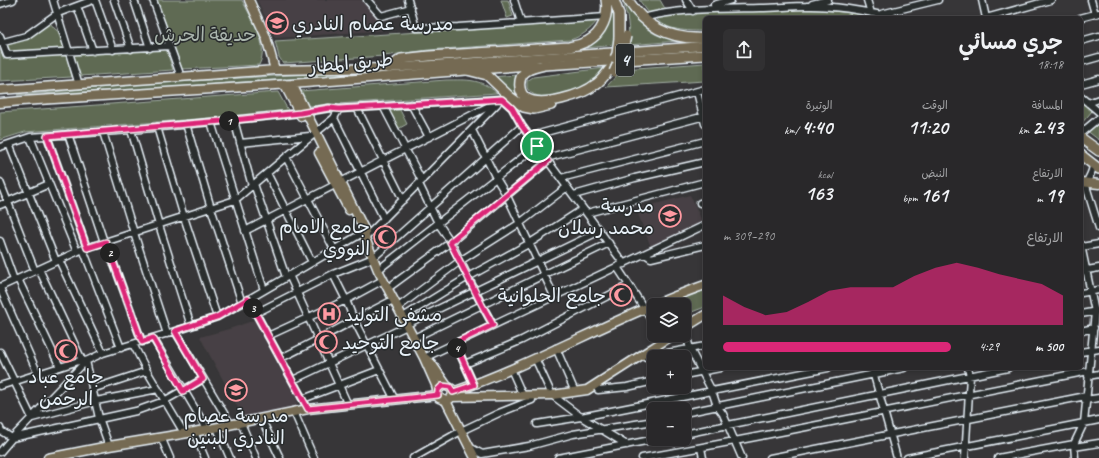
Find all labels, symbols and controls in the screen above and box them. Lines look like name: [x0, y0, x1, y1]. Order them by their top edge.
school or university icon: مدرسة عصام النادري: [264, 10, 290, 36]
place label: مدرسة عصام النادري: [292, 12, 453, 38]
park label: حديقة الحرش: [154, 23, 256, 47]
text: جري مسائي: [959, 28, 1063, 56]
button: share: [723, 29, 765, 71]
road number: 4: [616, 44, 634, 76]
street label: طريق المطار: [306, 47, 394, 79]
text: 18:18: [1037, 57, 1063, 73]
text: الوتيرة: [806, 98, 832, 112]
text: الوقت: [922, 98, 948, 112]
text: المسافة: [1032, 98, 1063, 112]
pin: 1: [219, 111, 239, 131]
text: 1: [227, 114, 231, 128]
text: 4:40: [801, 115, 832, 140]
text: 11:20: [908, 115, 948, 140]
text: 2.43: [1032, 115, 1063, 140]
text: /km: [784, 123, 801, 137]
text: km: [1019, 123, 1032, 137]
pin: [520, 129, 554, 163]
icon: arrive: [526, 135, 548, 157]
text: النبض: [921, 166, 948, 180]
text: الارتفاع: [1032, 166, 1063, 180]
text: kcal: [818, 167, 832, 181]
text: 163: [805, 181, 832, 206]
text: 161: [920, 183, 948, 208]
text: 19: [1045, 183, 1063, 208]
text: bpm: [902, 191, 920, 205]
text: m: [1036, 191, 1045, 205]
place label: مدرسة محمد رسلان: [558, 194, 654, 240]
school or university icon: مدرسة محمد رسلان: [657, 203, 683, 229]
place label: جامع الامام النووي: [279, 215, 370, 263]
mosque icon: جامع الامام النووي: [372, 224, 398, 250]
text: 290–309 m: [723, 228, 774, 244]
text: الارتفاع: [1027, 230, 1063, 246]
pin: 2: [100, 243, 120, 263]
text: 2: [108, 246, 112, 260]
mosque icon: جامع الحلوانية: [608, 282, 634, 308]
place label: جامع الحلوانية: [498, 284, 606, 309]
pin: 3: [243, 298, 263, 318]
map controls: [647, 298, 691, 446]
button: layers: [647, 298, 691, 342]
text: 3: [251, 301, 255, 315]
hospital icon: مشفى التوليد: [316, 301, 342, 327]
place label: مشفى التوليد: [344, 303, 442, 327]
mosque icon: جامع التوحيد: [313, 329, 339, 355]
place label: جامع التوحيد: [342, 331, 439, 356]
mosque icon: جامع عباد الرحمن: [53, 338, 79, 364]
pin: 4: [447, 338, 467, 358]
text: 4:29: [979, 339, 999, 355]
text: 500 m: [1035, 339, 1063, 355]
text: 4: [455, 341, 459, 355]
button: +: [647, 350, 691, 394]
place label: جامع عباد الرحمن: [28, 365, 104, 411]
school or university icon: مدرسة عصام النادري للبنين: [223, 377, 249, 403]
button: −: [647, 402, 691, 446]
place label: مدرسة عصام النادري للبنين: [184, 404, 288, 452]

